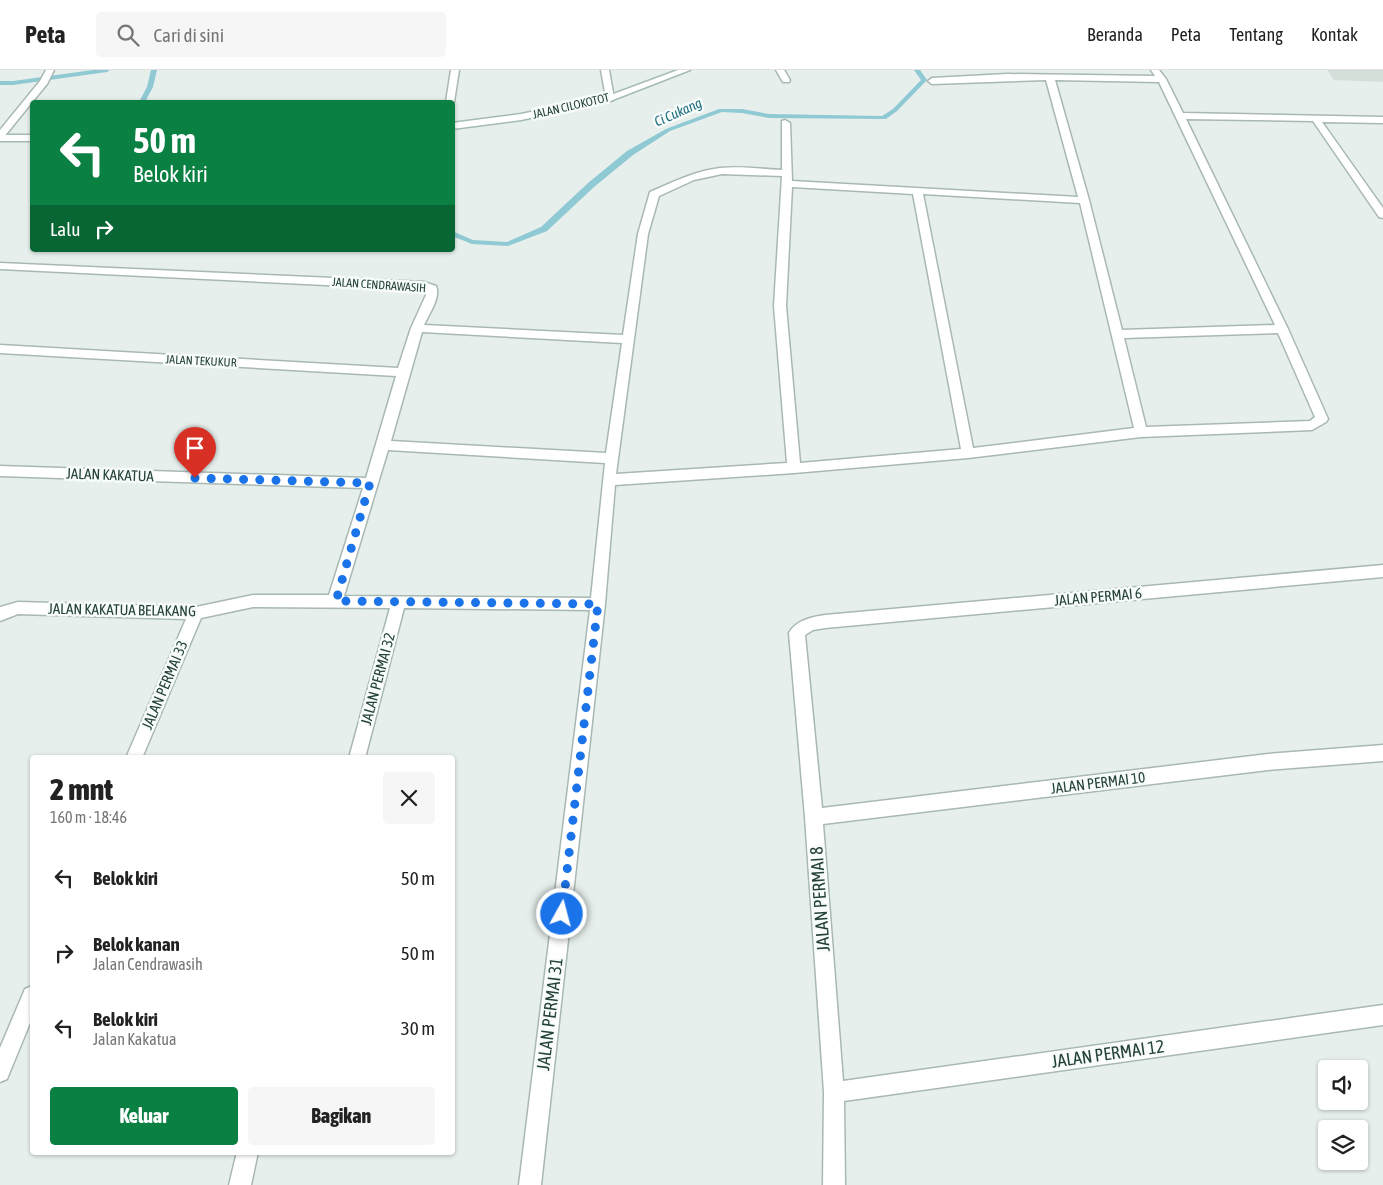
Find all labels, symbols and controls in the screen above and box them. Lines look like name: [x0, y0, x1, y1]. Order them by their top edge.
search box: [96, 12, 446, 57]
text: Peta: [25, 21, 66, 48]
icon: search: [114, 21, 142, 49]
text: Cari di sini: [154, 24, 224, 46]
text: Beranda: [1087, 24, 1143, 45]
text: Peta: [1171, 24, 1201, 45]
text: Tentang: [1229, 24, 1283, 45]
text: Kontak: [1311, 24, 1358, 45]
street label: JALAN CILOKOTOT: [531, 90, 611, 122]
water label: Ci Cukang: [652, 94, 704, 130]
icon: left: [50, 120, 115, 185]
text: 50 m: [133, 120, 196, 160]
text: Belok kiri: [133, 161, 208, 187]
icon: right: [90, 215, 118, 243]
text: Lalu: [50, 218, 80, 240]
street label: JALAN CENDRAWASIH: [331, 275, 427, 295]
street label: JALAN TEKUKUR: [165, 352, 237, 370]
pin: [174, 427, 216, 478]
icon: arrive: [181, 434, 209, 462]
street label: JALAN KAKATUA: [66, 464, 155, 485]
street label: JALAN PERMAI 6: [1053, 584, 1142, 609]
street label: JALAN KAKATUA BELAKANG: [48, 600, 196, 619]
street label: JALAN PERMAI 32: [357, 631, 398, 727]
street label: JALAN PERMAI 33: [138, 638, 191, 732]
street label: JALAN PERMAI 10: [1050, 768, 1146, 797]
text: 2 mnt: [50, 772, 113, 806]
button: close: [383, 772, 435, 824]
text: 160 m · 18:46: [50, 808, 127, 826]
street label: JALAN PERMAI 8: [805, 846, 834, 952]
icon: left: [50, 864, 78, 892]
text: Belok kiri: [93, 867, 158, 889]
text: 50 m: [401, 867, 435, 889]
position arrow: [535, 887, 587, 939]
text: Belok kanan: [93, 933, 180, 955]
icon: right: [50, 939, 78, 967]
text: 50 m: [401, 942, 435, 964]
text: Jalan Cendrawasih: [93, 955, 203, 973]
street label: JALAN PERMAI 31: [532, 956, 567, 1072]
text: Belok kiri: [93, 1008, 158, 1030]
icon: left: [50, 1014, 78, 1042]
text: 30 m: [401, 1017, 435, 1039]
text: Jalan Kakatua: [93, 1030, 176, 1048]
street label: JALAN PERMAI 12: [1050, 1035, 1166, 1072]
map controls: [1318, 1060, 1368, 1170]
button: sound: [1318, 1060, 1368, 1110]
button: Keluar: [50, 1087, 238, 1145]
button: Bagikan: [248, 1087, 435, 1145]
button: layers: [1318, 1120, 1368, 1170]

